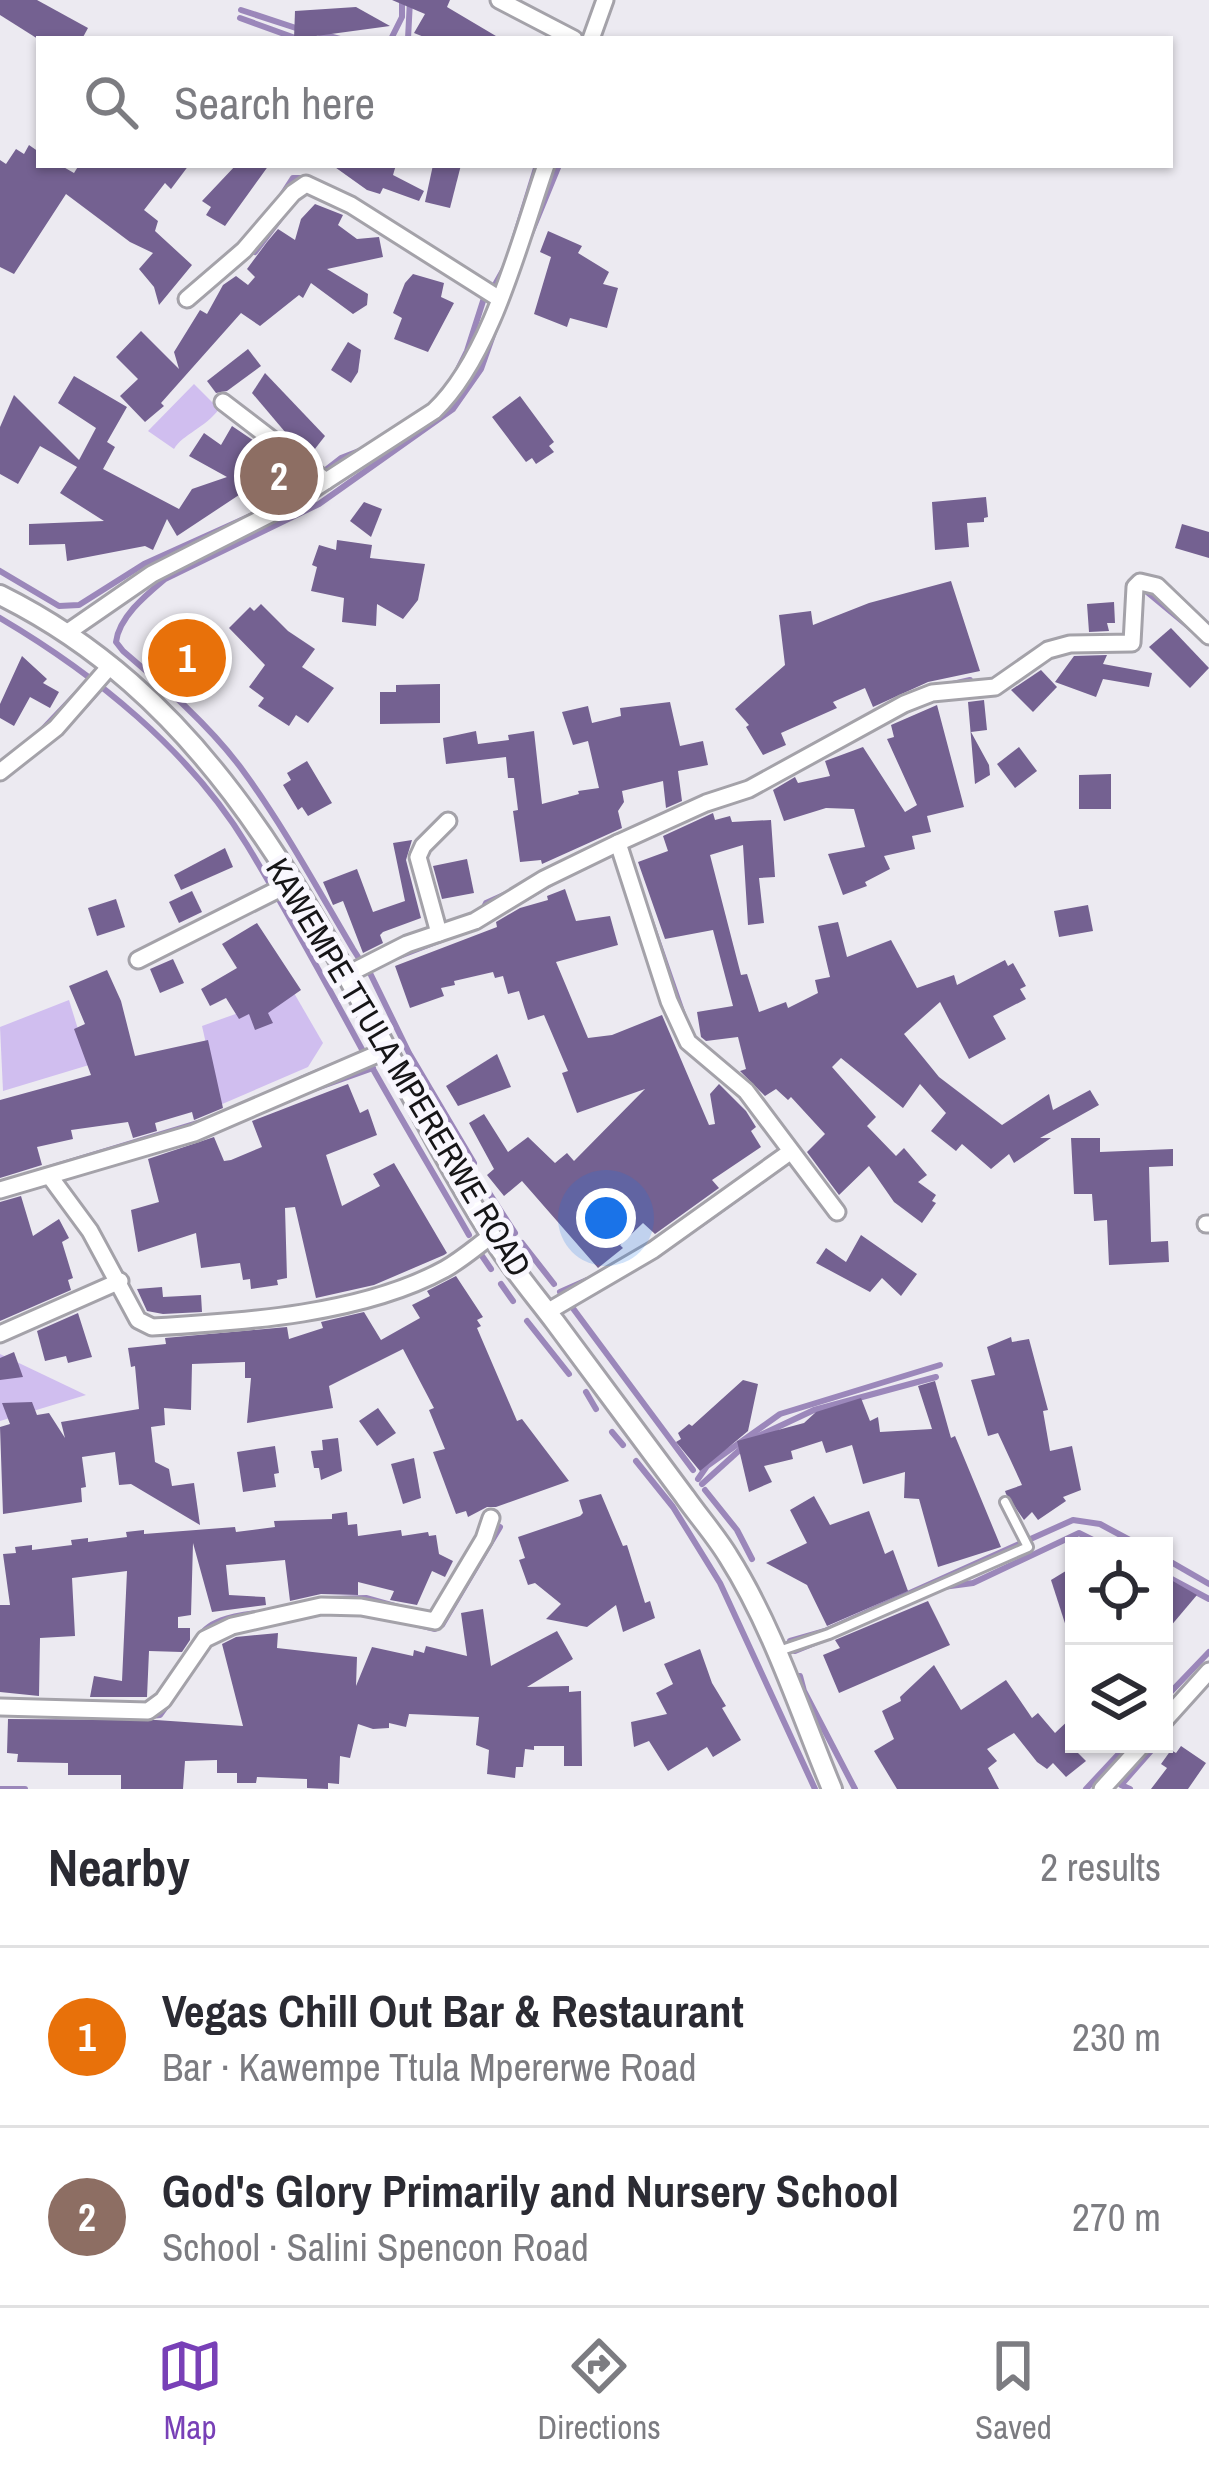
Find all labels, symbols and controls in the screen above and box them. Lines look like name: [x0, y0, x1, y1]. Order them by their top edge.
search box: [36, 36, 1173, 168]
icon: search: [78, 69, 144, 135]
text: Search here: [174, 72, 375, 133]
pin: 2: [240, 431, 318, 521]
pin: 1: [148, 613, 226, 703]
street label: KAWEMPE TTULA MPERERWE ROAD: [256, 850, 542, 1284]
your location: [576, 1188, 636, 1248]
map controls: [1065, 1537, 1173, 1753]
button: locate: [1065, 1537, 1173, 1645]
button: layers: [1065, 1645, 1173, 1753]
text: Nearby: [48, 1833, 190, 1902]
text: 2 results: [1040, 1841, 1161, 1893]
text: Vegas Chill Out Bar & Restaurant: [162, 1980, 744, 2041]
text: 1: [78, 2011, 96, 2063]
text: 230 m: [1072, 2011, 1161, 2063]
text: Bar · Kawempe Ttula Mpererwe Road: [162, 2041, 696, 2093]
text: God's Glory Primarily and Nursery School: [162, 2160, 899, 2221]
text: 2: [78, 2191, 96, 2243]
text: 270 m: [1072, 2191, 1161, 2243]
text: School · Salini Spencon Road: [162, 2221, 589, 2273]
tab: Map: [157, 2333, 223, 2449]
tab: Directions: [537, 2333, 661, 2449]
tab: Saved: [975, 2333, 1052, 2449]

